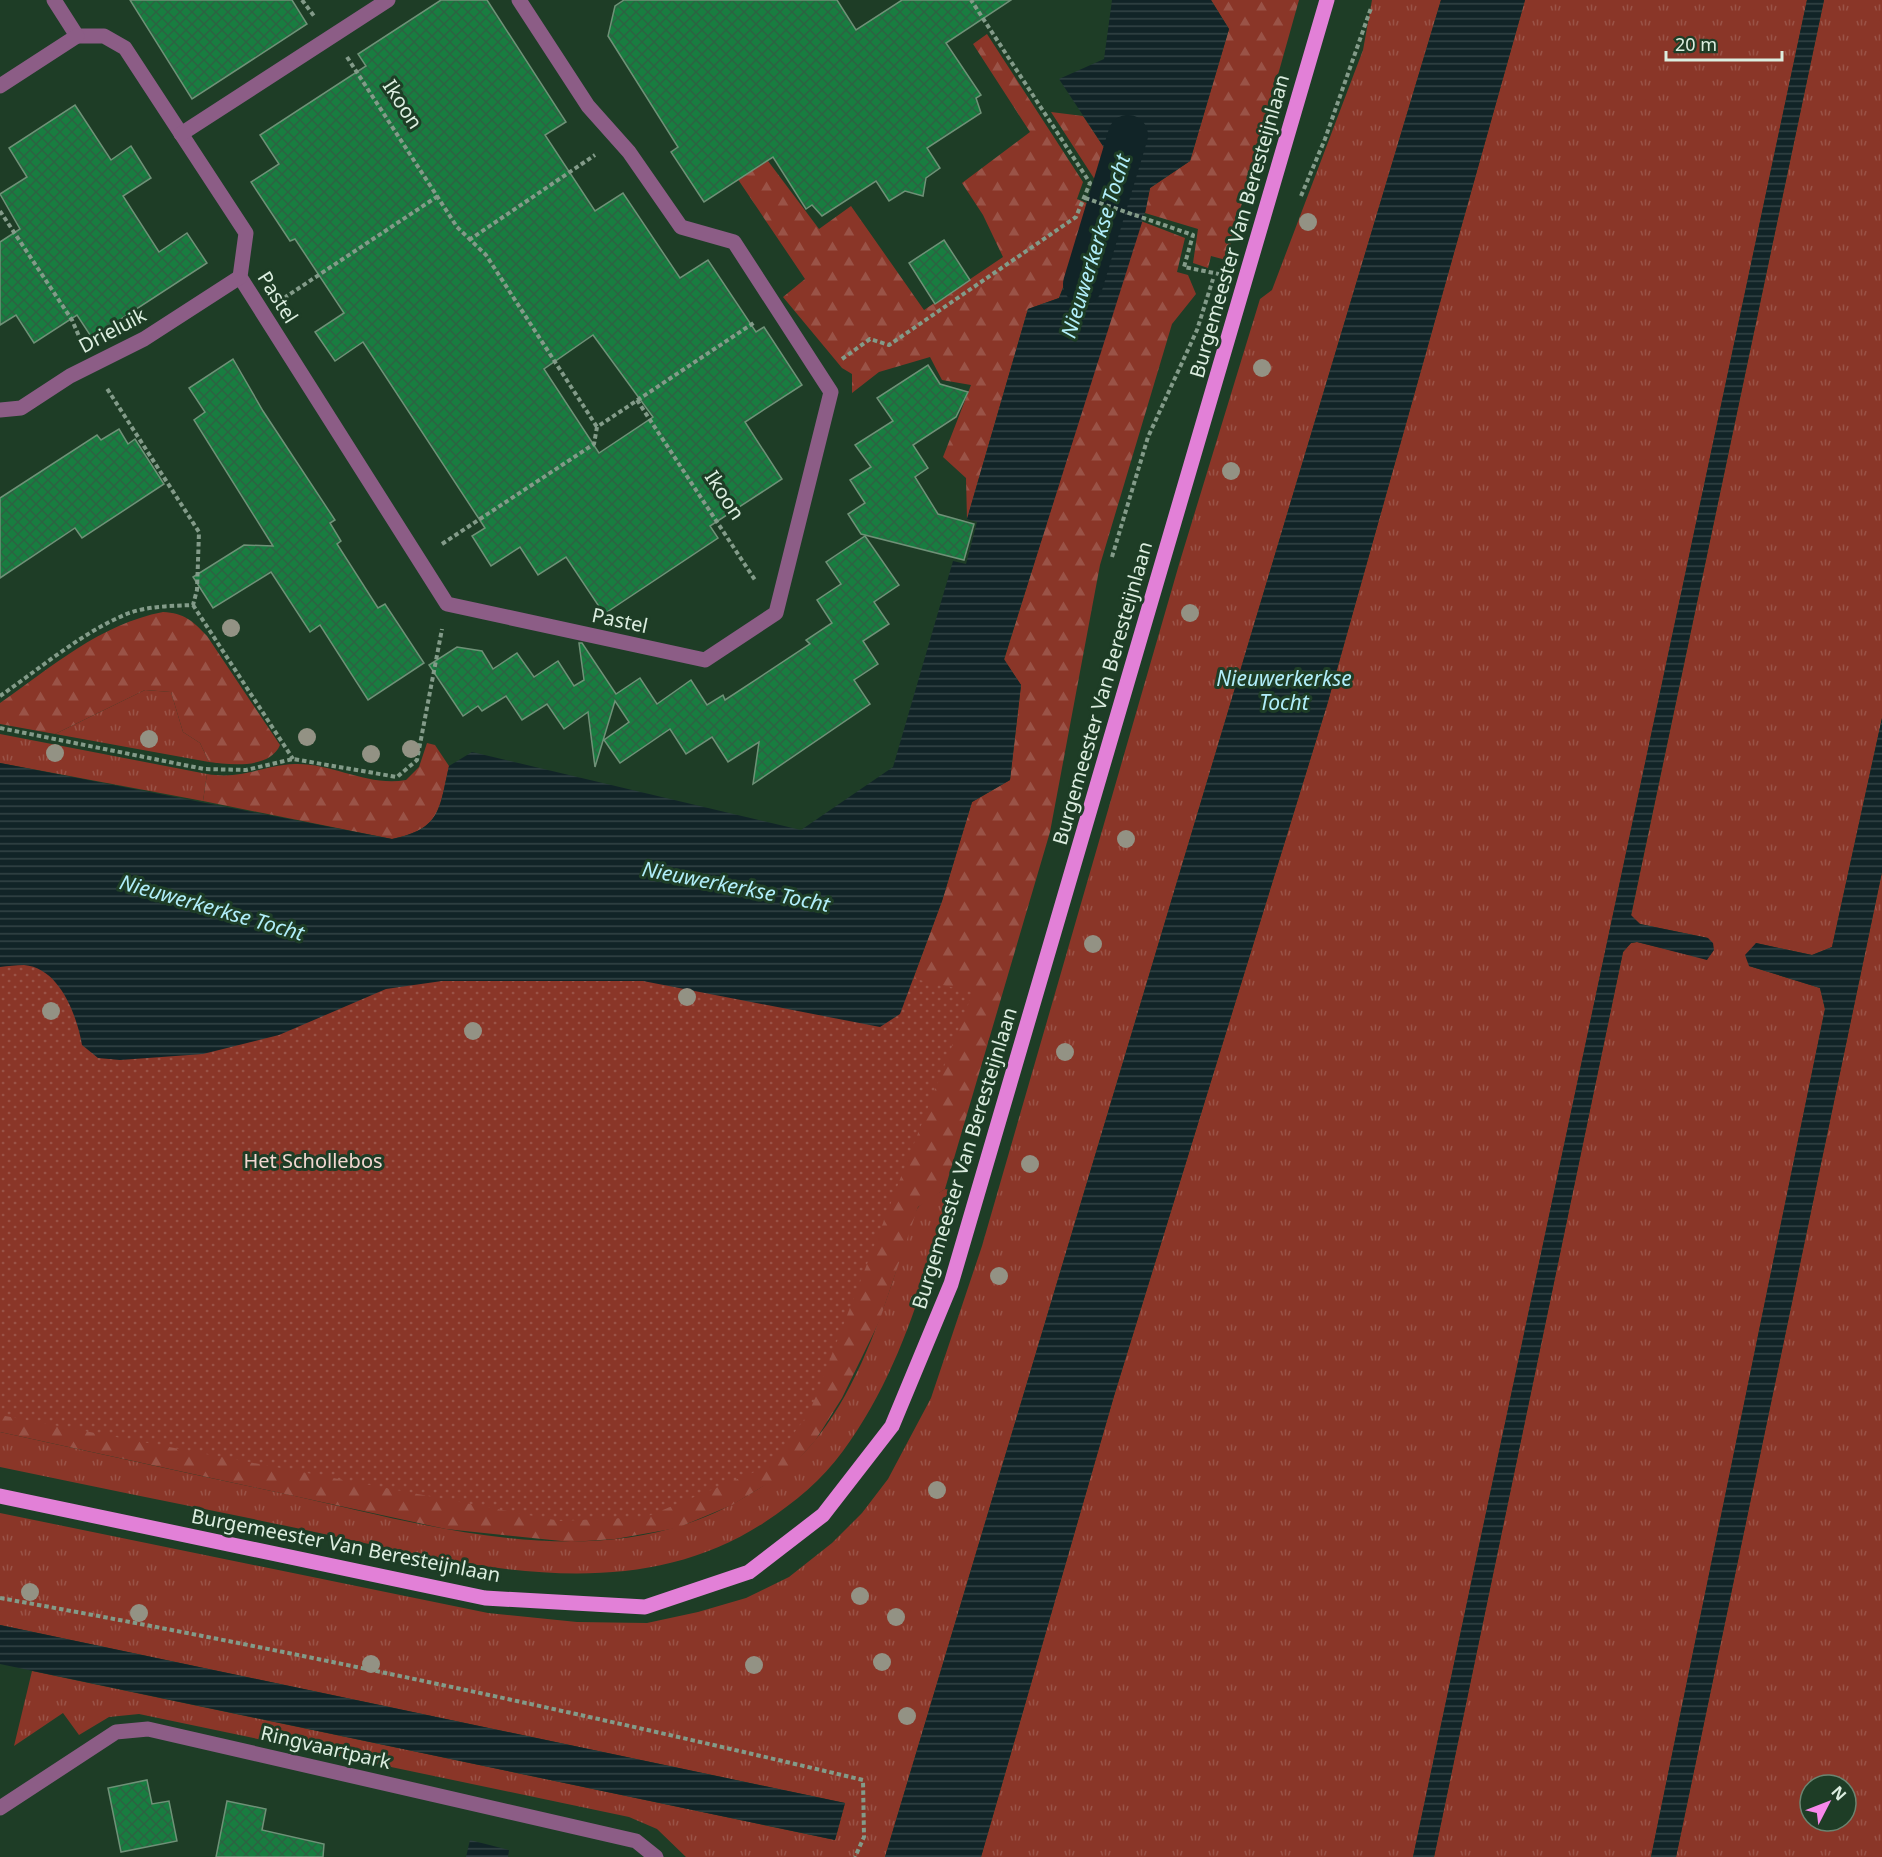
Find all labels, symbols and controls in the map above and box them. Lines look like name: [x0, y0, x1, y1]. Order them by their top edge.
scale bar: [1666, 24, 1782, 62]
text: 20 m: [1675, 32, 1717, 56]
street label: Burgemeester Van Beresteijnlaan: [1183, 71, 1295, 381]
street label: Ikoon: [377, 74, 429, 134]
water label: Nieuwerkerkse Tocht: [1054, 150, 1137, 341]
street label: Pastel: [252, 266, 304, 328]
street label: Drieluik: [74, 301, 151, 359]
street label: Ikoon: [699, 465, 751, 525]
street label: Burgemeester Van Beresteijnlaan: [1046, 538, 1158, 848]
street label: Pastel: [590, 601, 650, 639]
water label: Nieuwerkerkse Tocht: [1216, 664, 1352, 716]
water label: Nieuwerkerkse Tocht: [640, 854, 833, 918]
water label: Nieuwerkerkse Tocht: [116, 867, 308, 947]
street label: Burgemeester Van Beresteijnlaan: [905, 1004, 1023, 1312]
park label: Het Schollebos: [243, 1147, 383, 1174]
street label: Burgemeester Van Beresteijnlaan: [189, 1502, 503, 1588]
street label: Ringvaartpark: [258, 1719, 394, 1775]
north arrow: [1798, 1773, 1858, 1833]
text: N: [1827, 1781, 1852, 1805]

